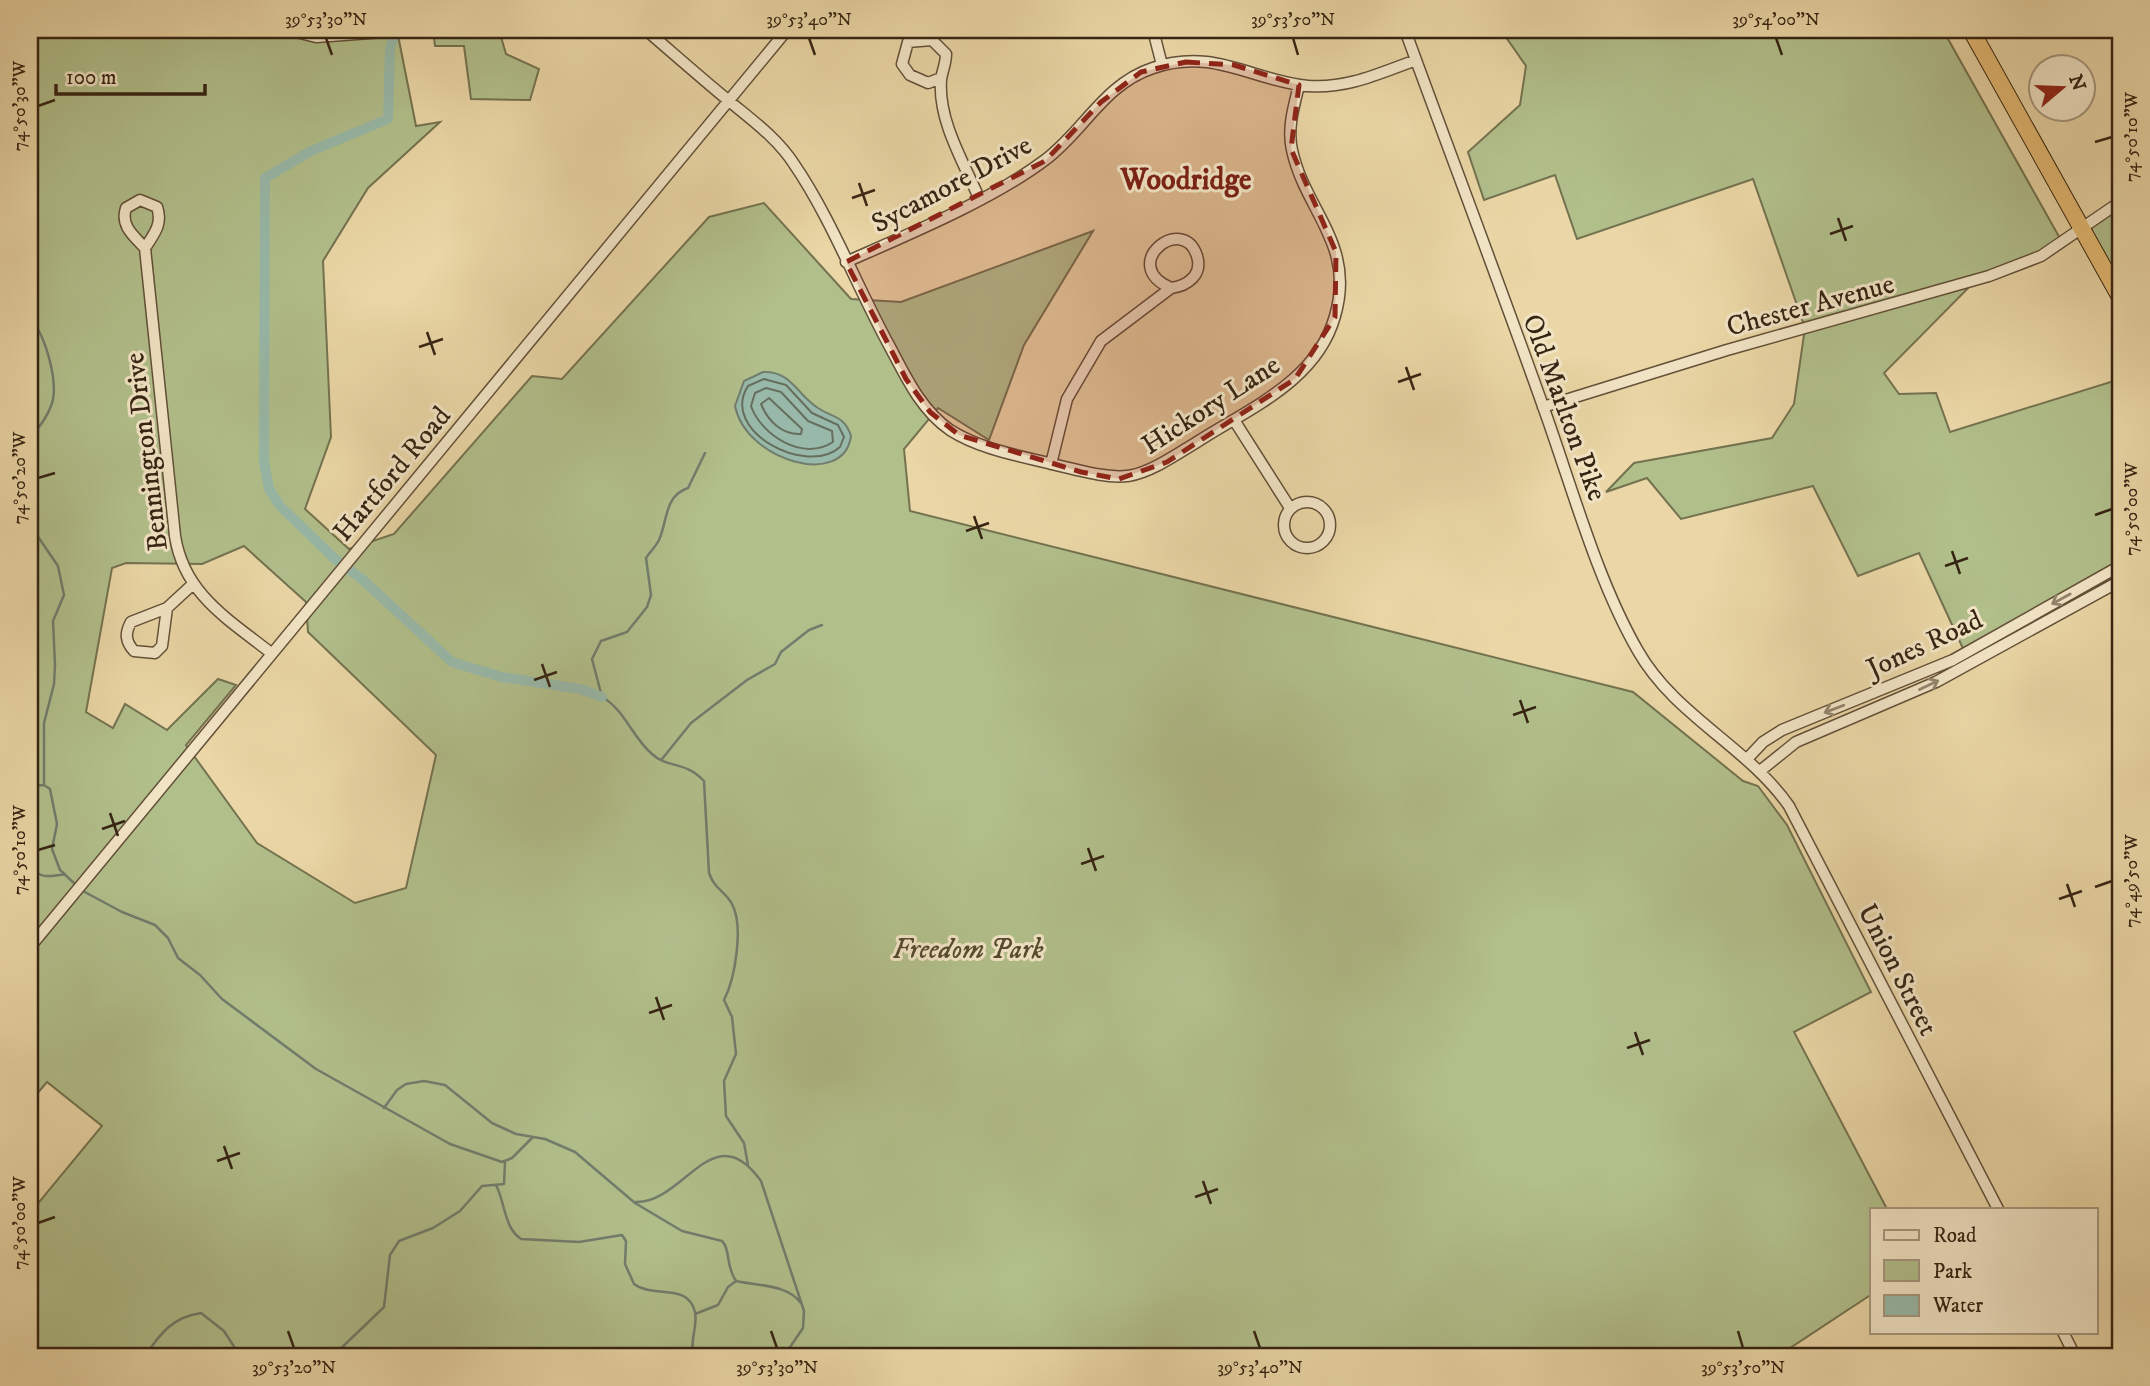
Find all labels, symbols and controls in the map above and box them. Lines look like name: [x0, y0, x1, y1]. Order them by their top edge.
text: 39°53'30"N: [285, 9, 367, 31]
text: 39°53'40"N: [766, 9, 852, 31]
text: 39°53'50"N: [1251, 9, 1335, 31]
text: 39°54'00"N: [1732, 9, 1820, 31]
scale bar: [56, 52, 205, 96]
north arrow: [2028, 52, 2098, 122]
text: 74°50'30"W: [9, 60, 31, 151]
text: 100 m: [66, 65, 117, 91]
text: N: [2063, 72, 2090, 94]
text: 74°50'10"W: [2121, 91, 2143, 182]
street label: Sycamore Drive: [866, 127, 1038, 241]
district label: Woodridge: [1119, 162, 1252, 199]
street label: Chester Avenue: [1723, 266, 1898, 345]
street label: Old Marlton Pike: [1515, 309, 1615, 506]
street label: Hickory Lane: [1135, 348, 1287, 463]
street label: Bennington Drive: [117, 351, 176, 553]
street label: Hartford Road: [326, 399, 459, 549]
text: 74°50'20"W: [9, 431, 31, 524]
text: 74°50'00"W: [2121, 462, 2143, 556]
one-way arrow: [2051, 592, 2071, 606]
street label: Jones Road: [1858, 602, 1988, 688]
one-way arrow: [1918, 678, 1939, 691]
one-way arrow: [1824, 703, 1846, 716]
text: 74°50'10"W: [9, 804, 31, 895]
text: 74°49'50"W: [2121, 834, 2143, 928]
street label: Union Street: [1850, 898, 1946, 1042]
park label: Freedom Park: [892, 932, 1044, 967]
text: 74°50'00"W: [9, 1176, 31, 1270]
legend: [1870, 1208, 2098, 1334]
text: Road: [1933, 1223, 1977, 1249]
text: Park: [1933, 1259, 1973, 1285]
text: Water: [1932, 1293, 1983, 1319]
text: 39°53'20"N: [252, 1357, 336, 1379]
text: 39°53'30"N: [736, 1357, 818, 1379]
text: 39°53'40"N: [1217, 1357, 1303, 1379]
text: 39°53'50"N: [1701, 1357, 1785, 1379]

